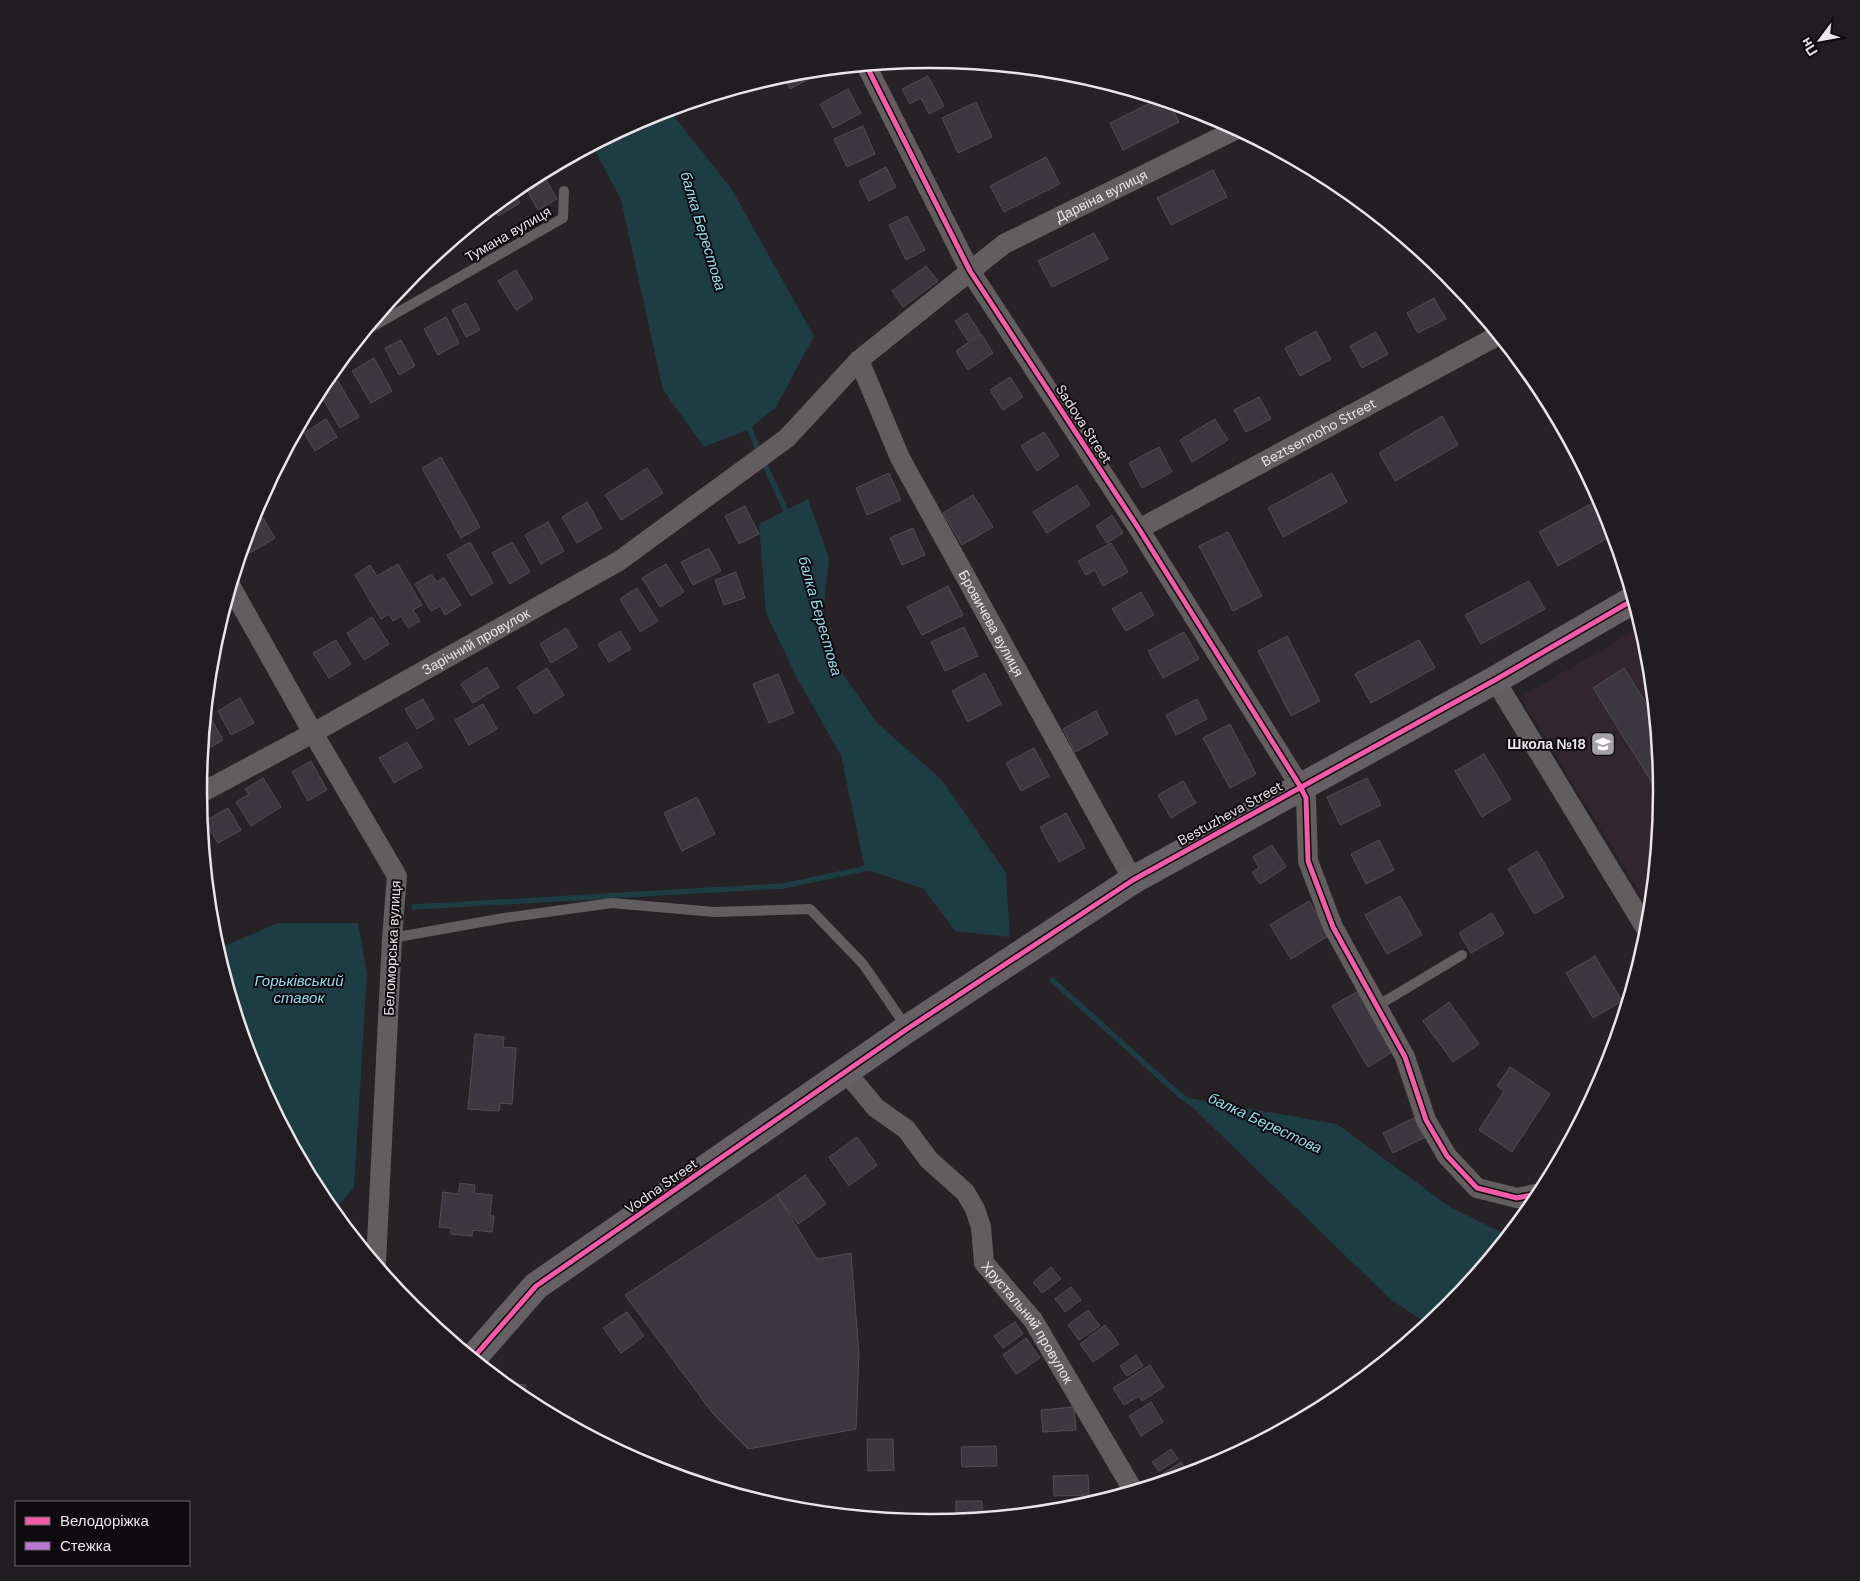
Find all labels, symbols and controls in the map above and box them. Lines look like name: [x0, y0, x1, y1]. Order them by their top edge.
north arrow: [1795, 15, 1845, 65]
text: Пн: [1796, 34, 1822, 60]
street label: Дарвіна вулиця: [1052, 166, 1150, 226]
water label: балка Берестова: [675, 169, 731, 293]
street label: Тумана вулиця: [462, 202, 554, 266]
street label: Sadova Street: [1052, 381, 1116, 467]
street label: Beztsennoho Street: [1258, 394, 1379, 470]
water label: балка Берестова: [793, 554, 847, 678]
street label: Бровичева вулиця: [955, 567, 1028, 680]
street label: Зарічний провулок: [419, 604, 534, 679]
school or university icon: Школа №18: [1590, 731, 1616, 757]
place label: Школа №18: [1507, 735, 1586, 753]
street label: Bestuzheva Street: [1175, 777, 1285, 849]
street label: Беломорська вулиця: [379, 880, 405, 1016]
water label: Горьківський ставок: [255, 971, 344, 1008]
water label: балка Берестова: [1205, 1088, 1325, 1158]
street label: Vodna Street: [621, 1154, 701, 1218]
street label: Хрустальний провулок: [978, 1258, 1078, 1388]
legend: [15, 1501, 190, 1566]
text: Велодоріжка: [60, 1511, 149, 1531]
text: Стежка: [60, 1536, 112, 1556]

